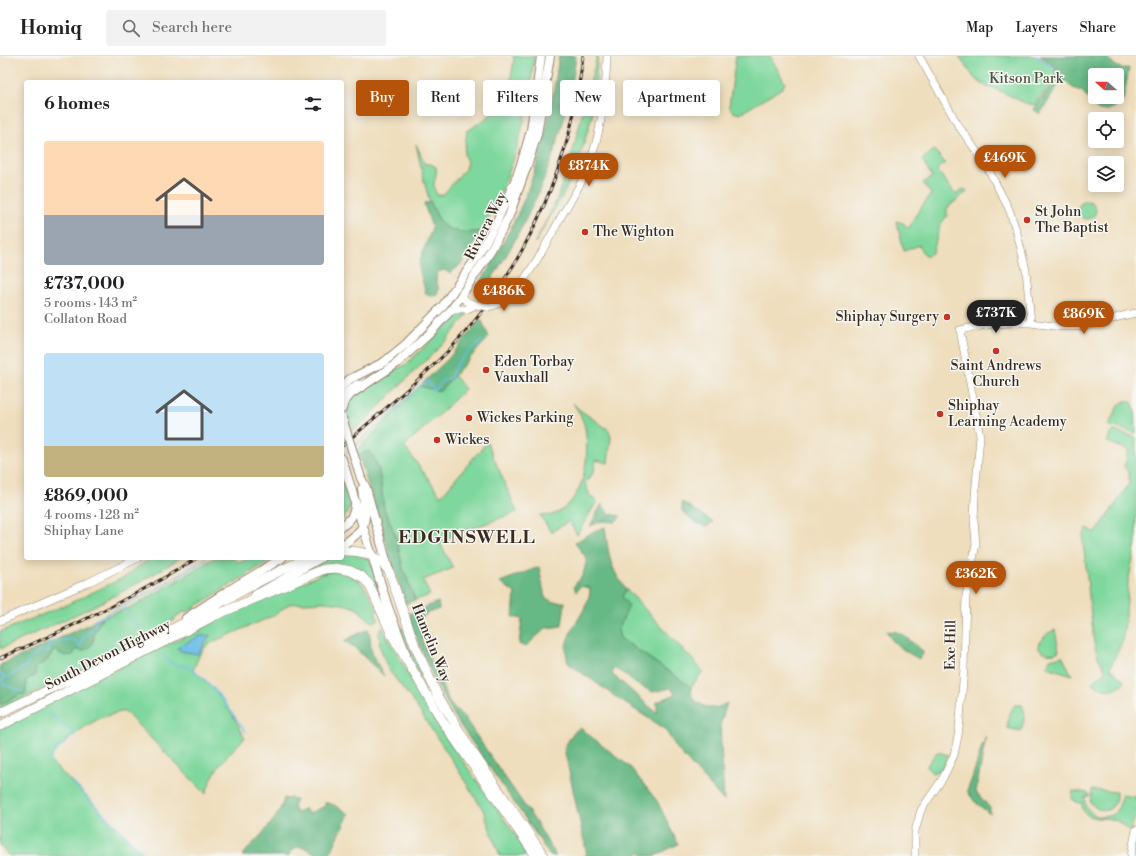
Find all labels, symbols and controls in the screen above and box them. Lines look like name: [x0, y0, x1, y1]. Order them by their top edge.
search box: [106, 10, 386, 46]
text: Homiq: [20, 16, 82, 40]
icon: search: [120, 17, 142, 39]
text: Search here: [152, 18, 232, 37]
text: Map: [966, 19, 993, 37]
text: Layers: [1015, 19, 1058, 37]
text: Share: [1080, 19, 1116, 37]
north arrow: [1088, 68, 1124, 104]
map controls: [1088, 68, 1124, 192]
park label: Kitson Park: [989, 70, 1064, 88]
chip: Buy: [356, 80, 409, 116]
chip: Rent: [417, 80, 475, 116]
chip: Filters: [483, 80, 552, 116]
chip: New: [560, 80, 615, 116]
chip: Apartment: [623, 80, 720, 116]
text: 6 homes: [44, 93, 110, 115]
icon: filters: [302, 93, 324, 115]
button: locate: [1088, 112, 1124, 148]
pin: £469K: [977, 145, 1033, 179]
text: £469K: [984, 150, 1026, 166]
pin: £874K: [561, 153, 617, 187]
button: layers: [1088, 156, 1124, 192]
text: £874K: [568, 158, 610, 174]
icon: home: [148, 167, 220, 239]
street label: Riviera Way: [461, 189, 511, 263]
place label: St John The Baptist: [1035, 203, 1109, 237]
marker: St John The Baptist: [1022, 215, 1032, 225]
place label: The Wighton: [593, 223, 675, 241]
marker: The Wighton: [580, 227, 590, 237]
text: £737,000: [44, 273, 125, 295]
pin: £486K: [476, 278, 532, 312]
text: £486K: [483, 283, 526, 299]
text: 5 rooms · 143 m²: [44, 295, 137, 311]
pin: £737K: [968, 300, 1024, 334]
pin: £869K: [1056, 301, 1112, 335]
text: £737K: [976, 305, 1016, 321]
text: £869K: [1063, 306, 1105, 322]
place label: Shiphay Surgery: [835, 308, 939, 326]
text: Collaton Road: [44, 311, 127, 327]
marker: Shiphay Surgery: [942, 312, 952, 322]
marker: Saint Andrews Church: [991, 346, 1001, 356]
place label: Eden Torbay Vauxhall: [493, 353, 574, 387]
place label: Saint Andrews Church: [951, 357, 1041, 391]
marker: Eden Torbay Vauxhall: [481, 365, 491, 375]
icon: home: [148, 379, 220, 451]
place label: Shiphay Learning Academy: [948, 397, 1067, 431]
place label: Wickes Parking: [476, 409, 574, 427]
marker: Shiphay Learning Academy: [935, 409, 945, 419]
marker: Wickes Parking: [464, 413, 474, 423]
place label: Wickes: [444, 431, 489, 449]
marker: Wickes: [432, 435, 442, 445]
text: £869,000: [44, 485, 128, 507]
text: 4 rooms · 128 m²: [44, 507, 139, 523]
text: Shiphay Lane: [44, 523, 124, 539]
district label: EDGINSWELL: [398, 526, 536, 549]
pin: £362K: [948, 561, 1004, 595]
text: £362K: [955, 566, 997, 582]
street label: Hamelin Way: [407, 601, 455, 685]
street label: South Devon Highway: [42, 615, 174, 695]
street label: Exe Hill: [942, 620, 960, 670]

